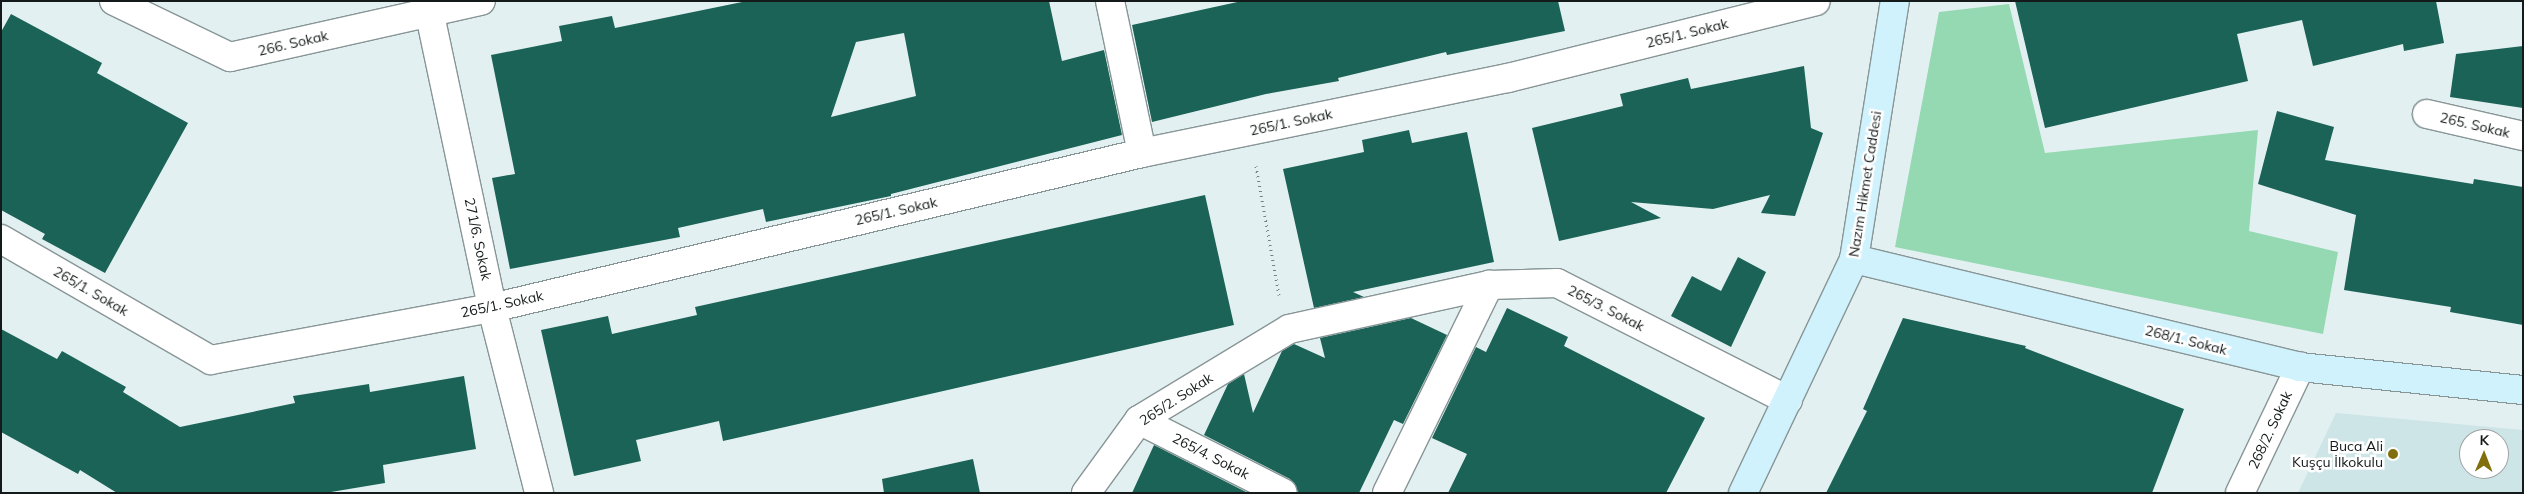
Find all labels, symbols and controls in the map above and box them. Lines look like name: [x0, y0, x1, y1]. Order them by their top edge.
street label: 265/1. Sokak: [1644, 15, 1730, 51]
street label: 266. Sokak: [256, 27, 330, 59]
street label: 265/1. Sokak: [1248, 105, 1334, 139]
street label: 265. Sokak: [2438, 109, 2512, 141]
street label: Nazım Hikmet Caddesi: [1845, 110, 1885, 258]
street label: 265/1. Sokak: [853, 193, 939, 229]
street label: 271/6. Sokak: [461, 196, 495, 282]
street label: 265/1. Sokak: [50, 263, 132, 319]
street label: 265/3. Sokak: [1565, 281, 1647, 335]
street label: 265/1. Sokak: [459, 287, 545, 321]
street label: 268/1. Sokak: [2143, 322, 2229, 358]
street label: 265/2. Sokak: [1136, 369, 1216, 429]
street label: 268/2. Sokak: [2245, 388, 2295, 472]
street label: 265/4. Sokak: [1170, 429, 1252, 483]
north arrow: [2459, 429, 2509, 479]
text: K: [2479, 431, 2489, 449]
place label: Buca Ali Kuşçu İlkokulu: [2292, 438, 2383, 471]
marker: Buca Ali Kuşçu İlkokulu: [2387, 448, 2399, 460]

